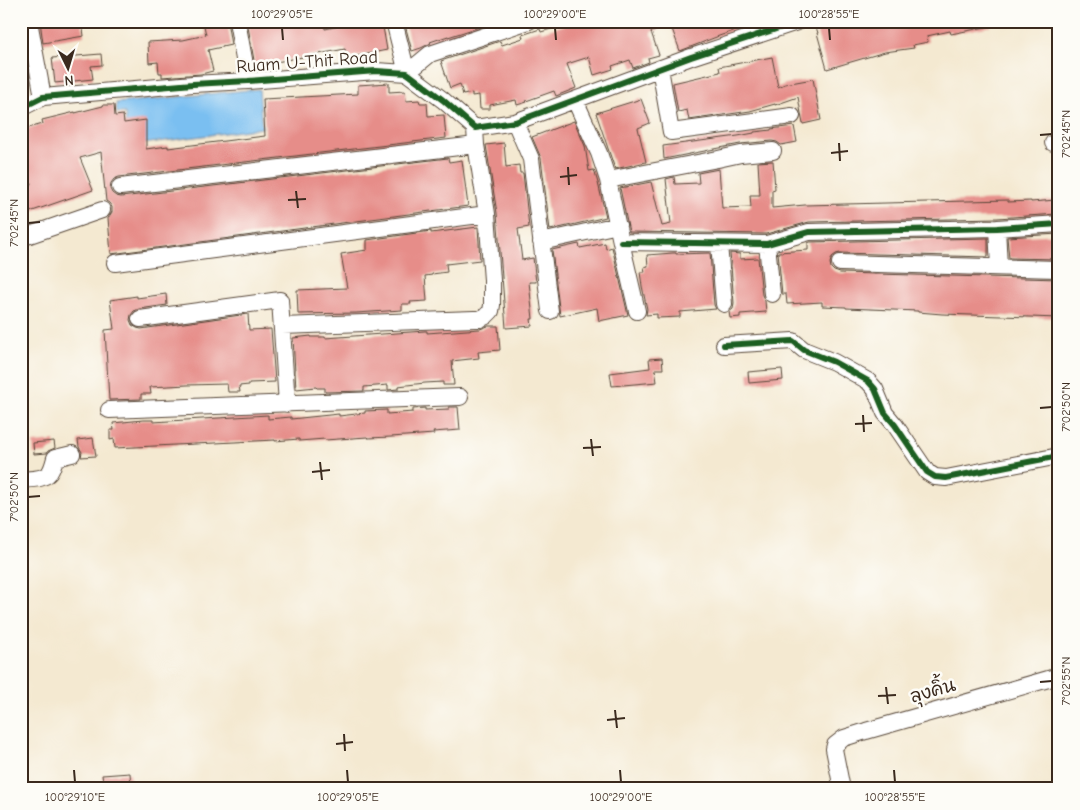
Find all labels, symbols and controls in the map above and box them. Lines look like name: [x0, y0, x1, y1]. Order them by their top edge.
text: 100°29'05"E: [251, 7, 313, 21]
text: 100°29'00"E: [524, 7, 586, 21]
text: 100°28'55"E: [799, 7, 859, 21]
north arrow: [42, 42, 92, 92]
street label: Ruam U-Thit Road: [236, 47, 378, 77]
text: N: [64, 72, 74, 89]
text: 7°02'45"N: [1059, 110, 1073, 158]
text: 7°02'45"N: [7, 199, 21, 247]
text: 7°02'50"N: [1059, 382, 1073, 432]
text: 7°02'50"N: [7, 472, 21, 522]
text: 7°02'55"N: [1059, 657, 1073, 705]
street label: ลุงคิ้น: [906, 668, 959, 710]
text: 100°29'10"E: [45, 790, 105, 804]
text: 100°29'05"E: [317, 790, 379, 804]
text: 100°29'00"E: [590, 790, 652, 804]
text: 100°28'55"E: [865, 790, 925, 804]

